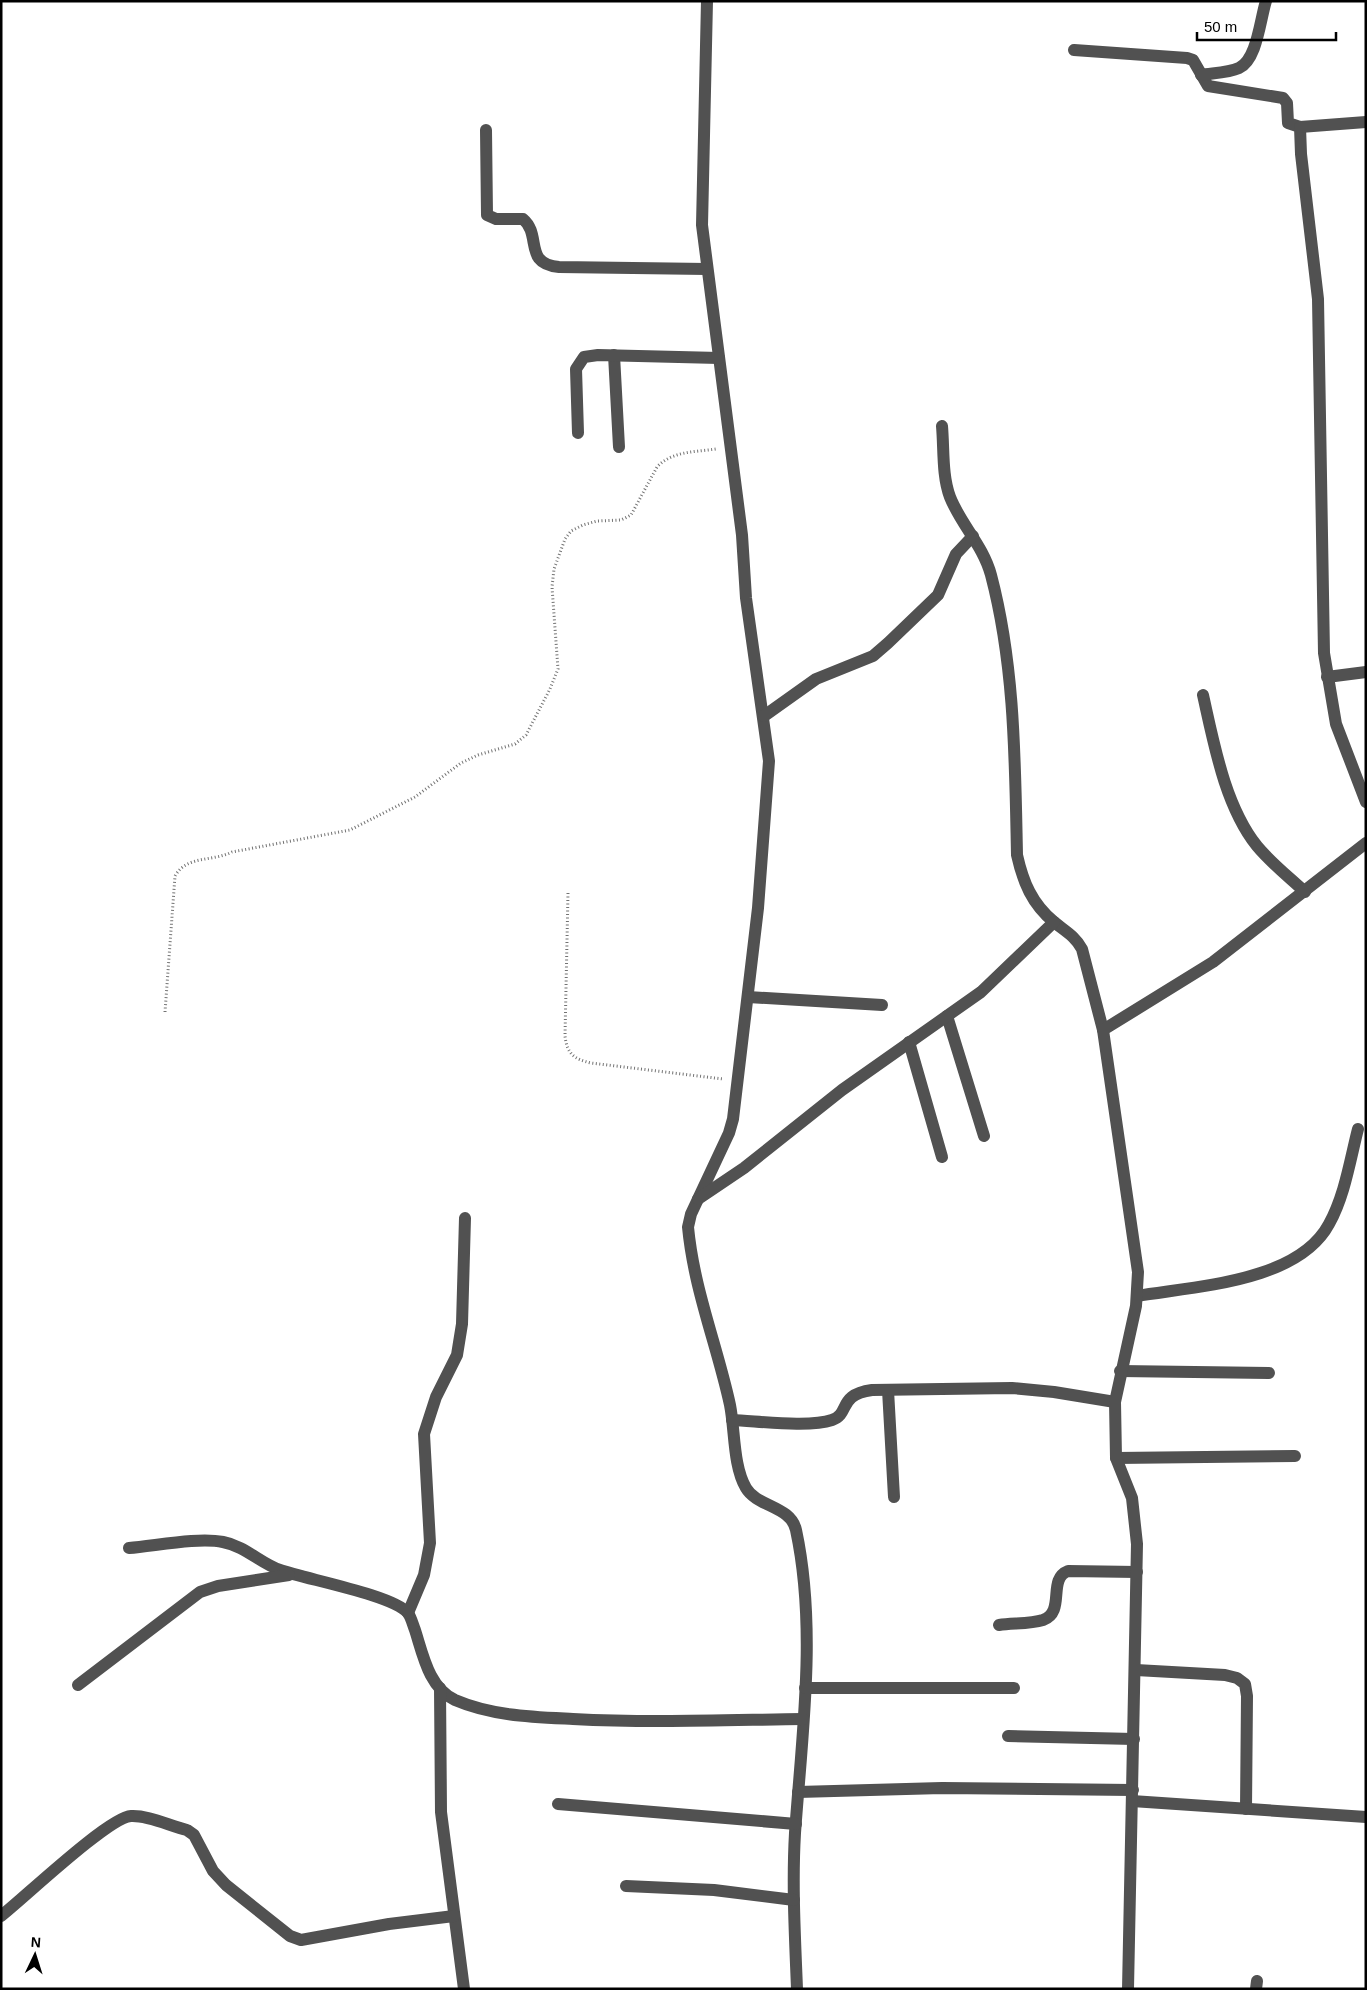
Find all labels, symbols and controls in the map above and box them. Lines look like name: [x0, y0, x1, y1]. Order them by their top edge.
scale bar: [1197, 10, 1336, 42]
text: 50 m: [1204, 18, 1237, 35]
north arrow: [10, 1930, 60, 1980]
text: N: [30, 1934, 42, 1950]

